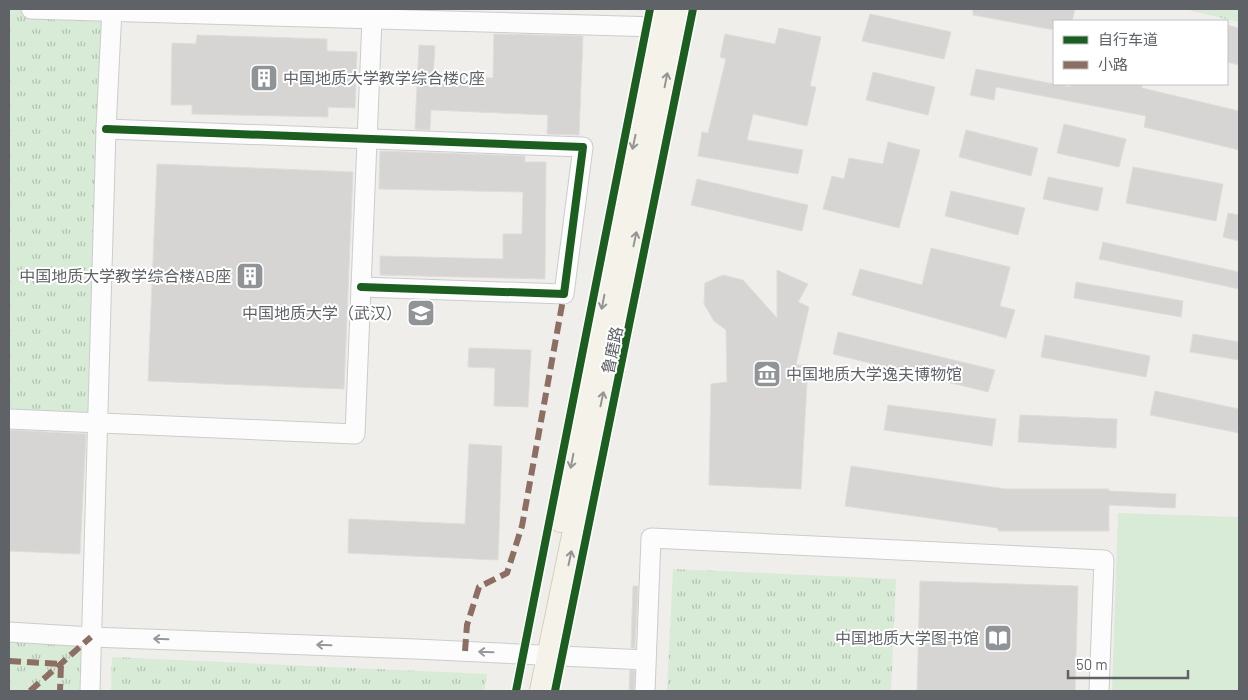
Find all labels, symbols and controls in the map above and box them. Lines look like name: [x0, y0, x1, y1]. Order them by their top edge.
legend: [1053, 20, 1228, 85]
text: 自行车道: [1098, 30, 1158, 48]
text: 小路: [1098, 55, 1128, 73]
building icon: 中国地质大学教学综合楼C座: [249, 63, 279, 93]
place label: 中国地质大学教学综合楼C座: [283, 68, 485, 87]
one-way arrow: [662, 72, 672, 88]
one-way arrow: [629, 134, 638, 150]
one-way arrow: [631, 232, 640, 248]
building icon: 中国地质大学教学综合楼AB座: [235, 261, 265, 291]
place label: 中国地质大学教学综合楼AB座: [19, 266, 231, 285]
one-way arrow: [597, 293, 607, 309]
school or university icon: 中国地质大学（武汉）: [406, 298, 436, 328]
place label: 中国地质大学（武汉）: [242, 303, 402, 322]
street label: 鲁磨路: [597, 324, 626, 375]
museum icon: 中国地质大学逸夫博物馆: [752, 359, 782, 389]
place label: 中国地质大学逸夫博物馆: [786, 364, 962, 383]
one-way arrow: [598, 391, 607, 407]
one-way arrow: [567, 453, 576, 469]
one-way arrow: [565, 550, 575, 566]
library icon: 中国地质大学图书馆: [983, 623, 1013, 653]
place label: 中国地质大学图书馆: [835, 628, 979, 647]
one-way arrow: [154, 635, 170, 644]
one-way arrow: [316, 641, 332, 650]
one-way arrow: [478, 647, 494, 657]
scale bar: [1068, 648, 1188, 680]
text: 50 m: [1076, 655, 1108, 673]

